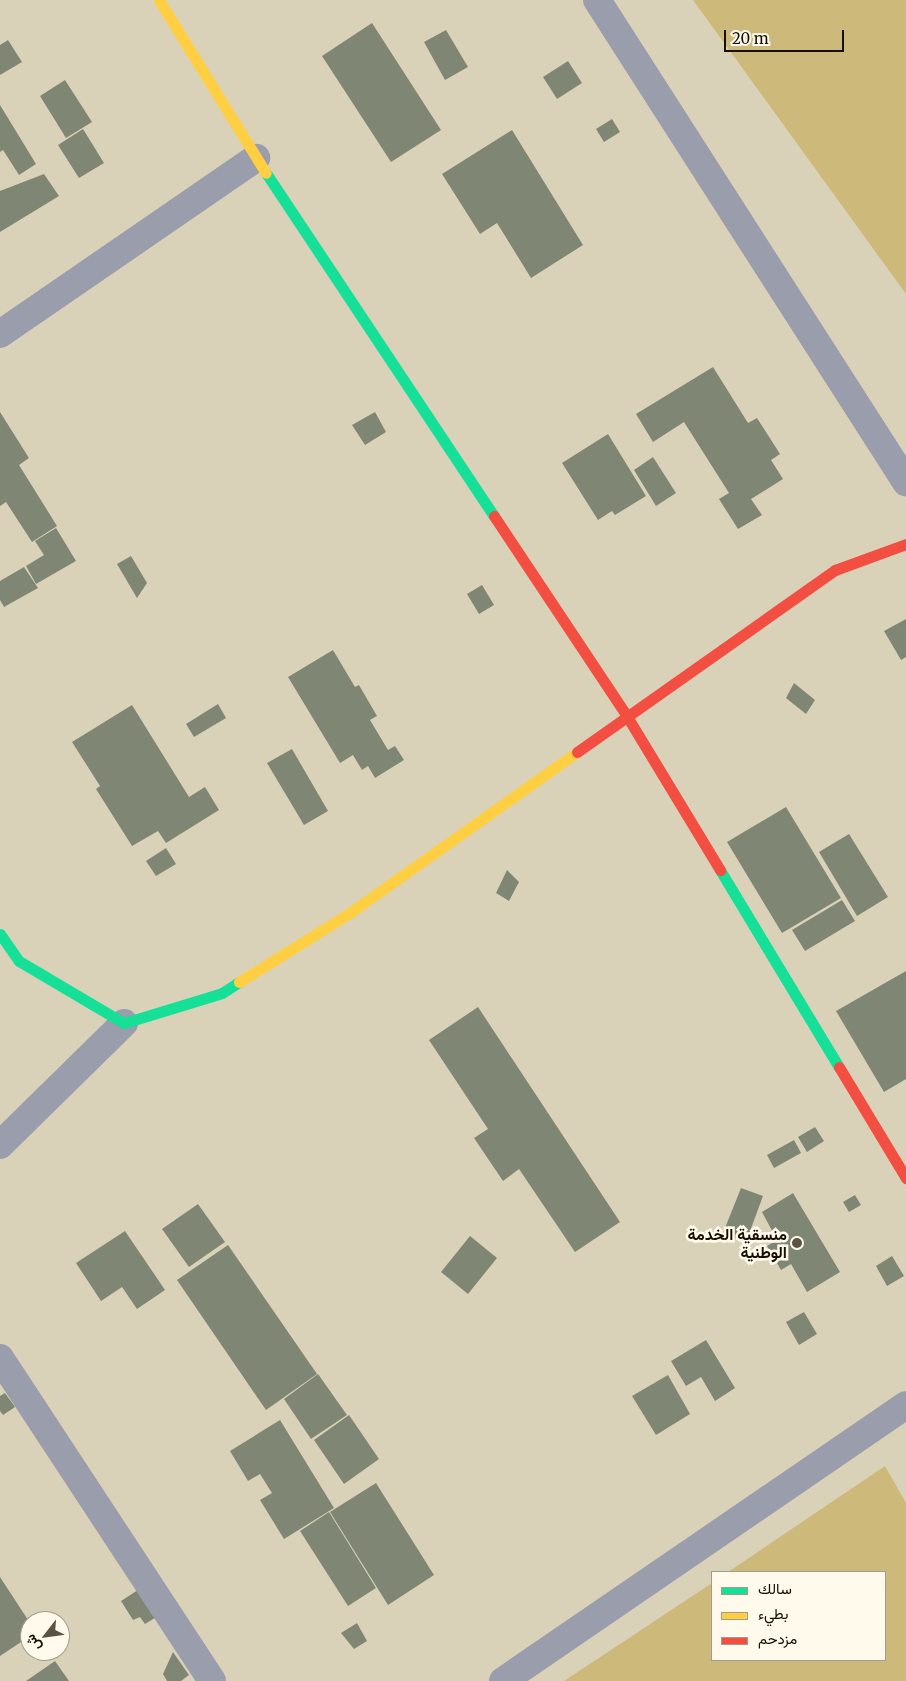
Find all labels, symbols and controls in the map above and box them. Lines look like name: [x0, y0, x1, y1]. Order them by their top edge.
scale bar: [726, 20, 846, 52]
text: 20 m: [732, 29, 769, 48]
place label: منسقية الخدمة الوطنية: [688, 1224, 787, 1262]
marker: منسقية الخدمة الوطنية: [791, 1237, 803, 1249]
legend: [711, 1571, 886, 1661]
text: سالك: [758, 1579, 792, 1598]
text: بطيء: [758, 1604, 788, 1623]
north arrow: [20, 1611, 70, 1661]
text: مزدحم: [758, 1629, 797, 1648]
text: ش: [21, 1631, 45, 1655]

